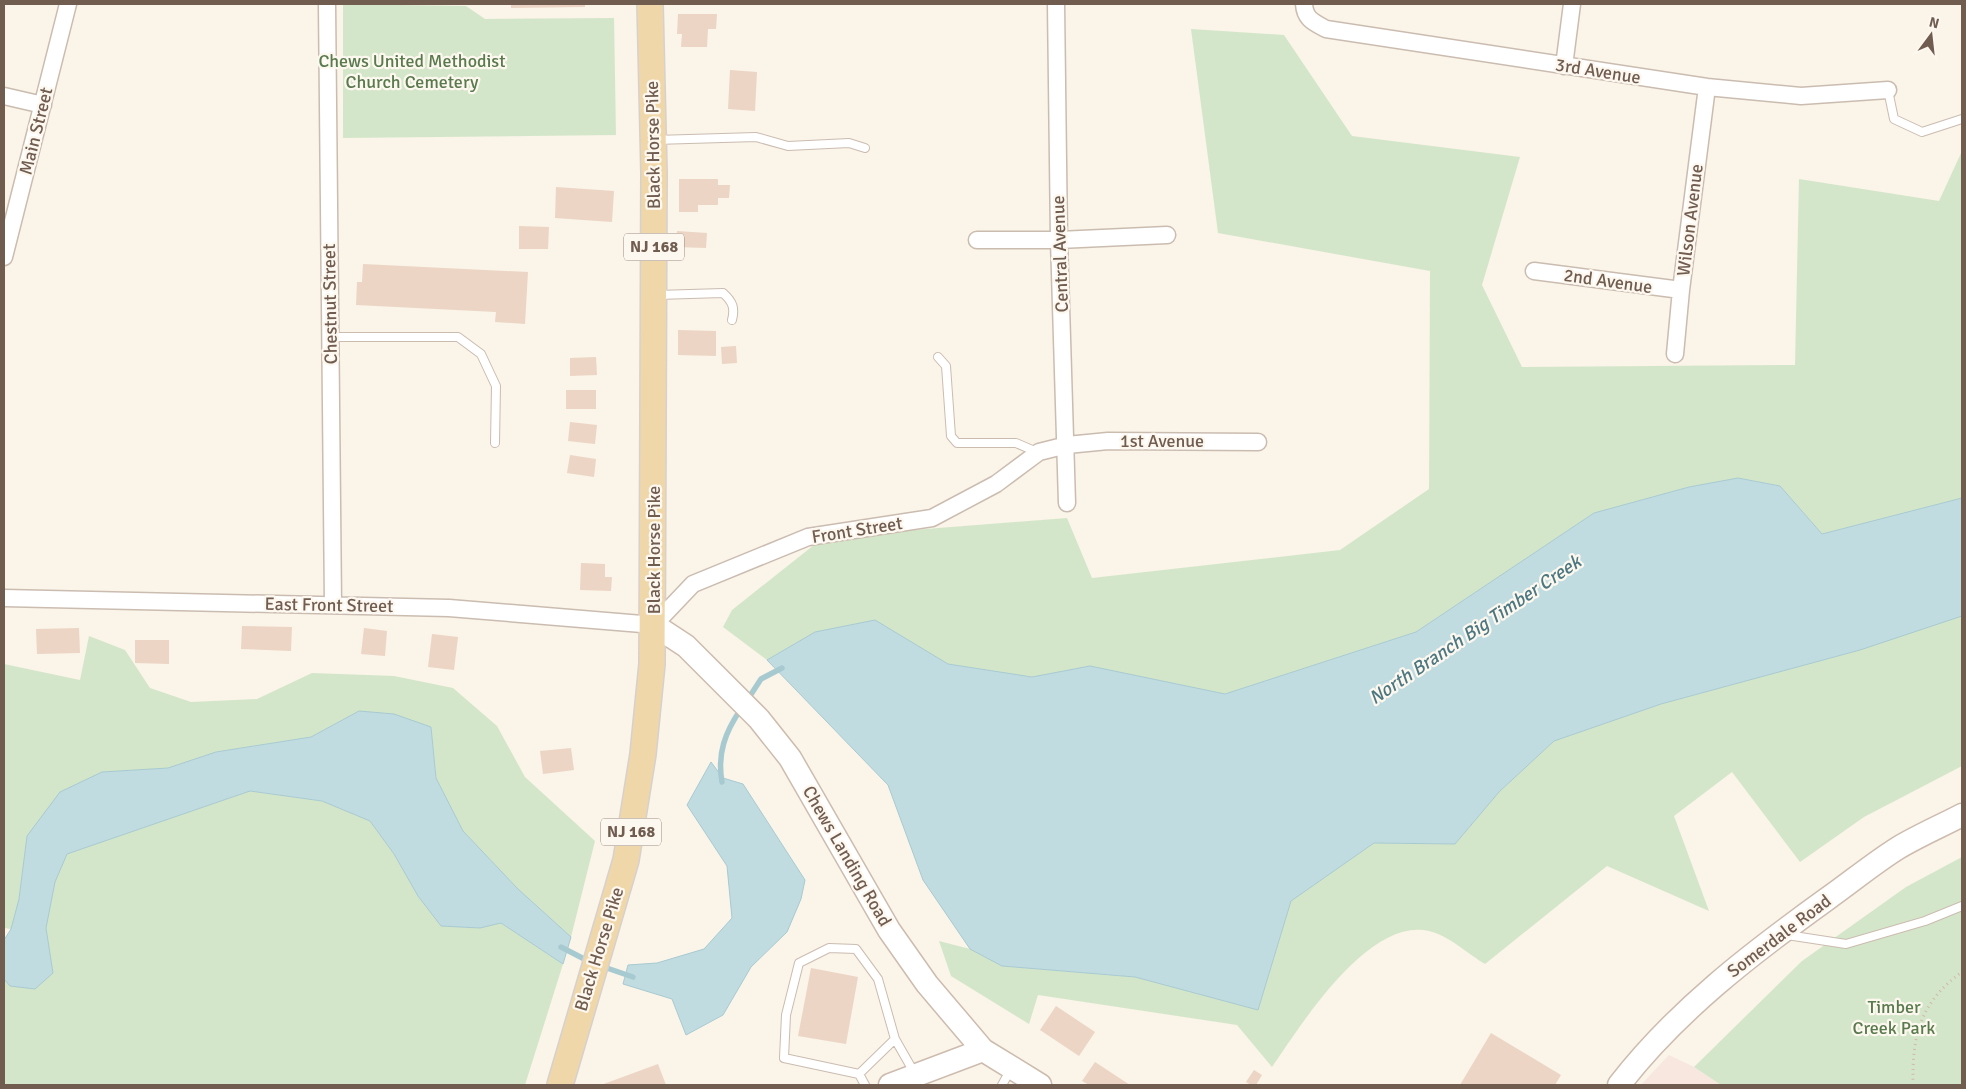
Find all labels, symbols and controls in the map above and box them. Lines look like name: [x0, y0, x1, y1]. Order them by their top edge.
north arrow: [1906, 10, 1956, 60]
text: N: [1927, 13, 1941, 32]
park label: Chews United Methodist Church Cemetery: [318, 50, 506, 93]
street label: 3rd Avenue: [1554, 53, 1642, 89]
street label: Black Horse Pike: [641, 81, 665, 209]
street label: Main Street: [15, 85, 57, 177]
street label: Wilson Avenue: [1672, 163, 1708, 277]
street label: Central Avenue: [1047, 195, 1073, 313]
road number: NJ 168: [624, 233, 684, 260]
street label: Chestnut Street: [318, 243, 342, 365]
street label: 2nd Avenue: [1562, 264, 1654, 298]
street label: 1st Avenue: [1120, 430, 1204, 452]
street label: Black Horse Pike: [643, 486, 665, 614]
street label: Front Street: [810, 512, 904, 548]
water label: North Branch Big Timber Creek: [1364, 549, 1587, 710]
street label: East Front Street: [264, 593, 394, 617]
street label: Chews Landing Road: [798, 782, 896, 930]
road number: NJ 168: [601, 819, 661, 846]
street label: Black Horse Pike: [570, 884, 628, 1014]
street label: Somerdale Road: [1723, 890, 1835, 982]
park label: Timber Creek Park: [1853, 996, 1935, 1039]

